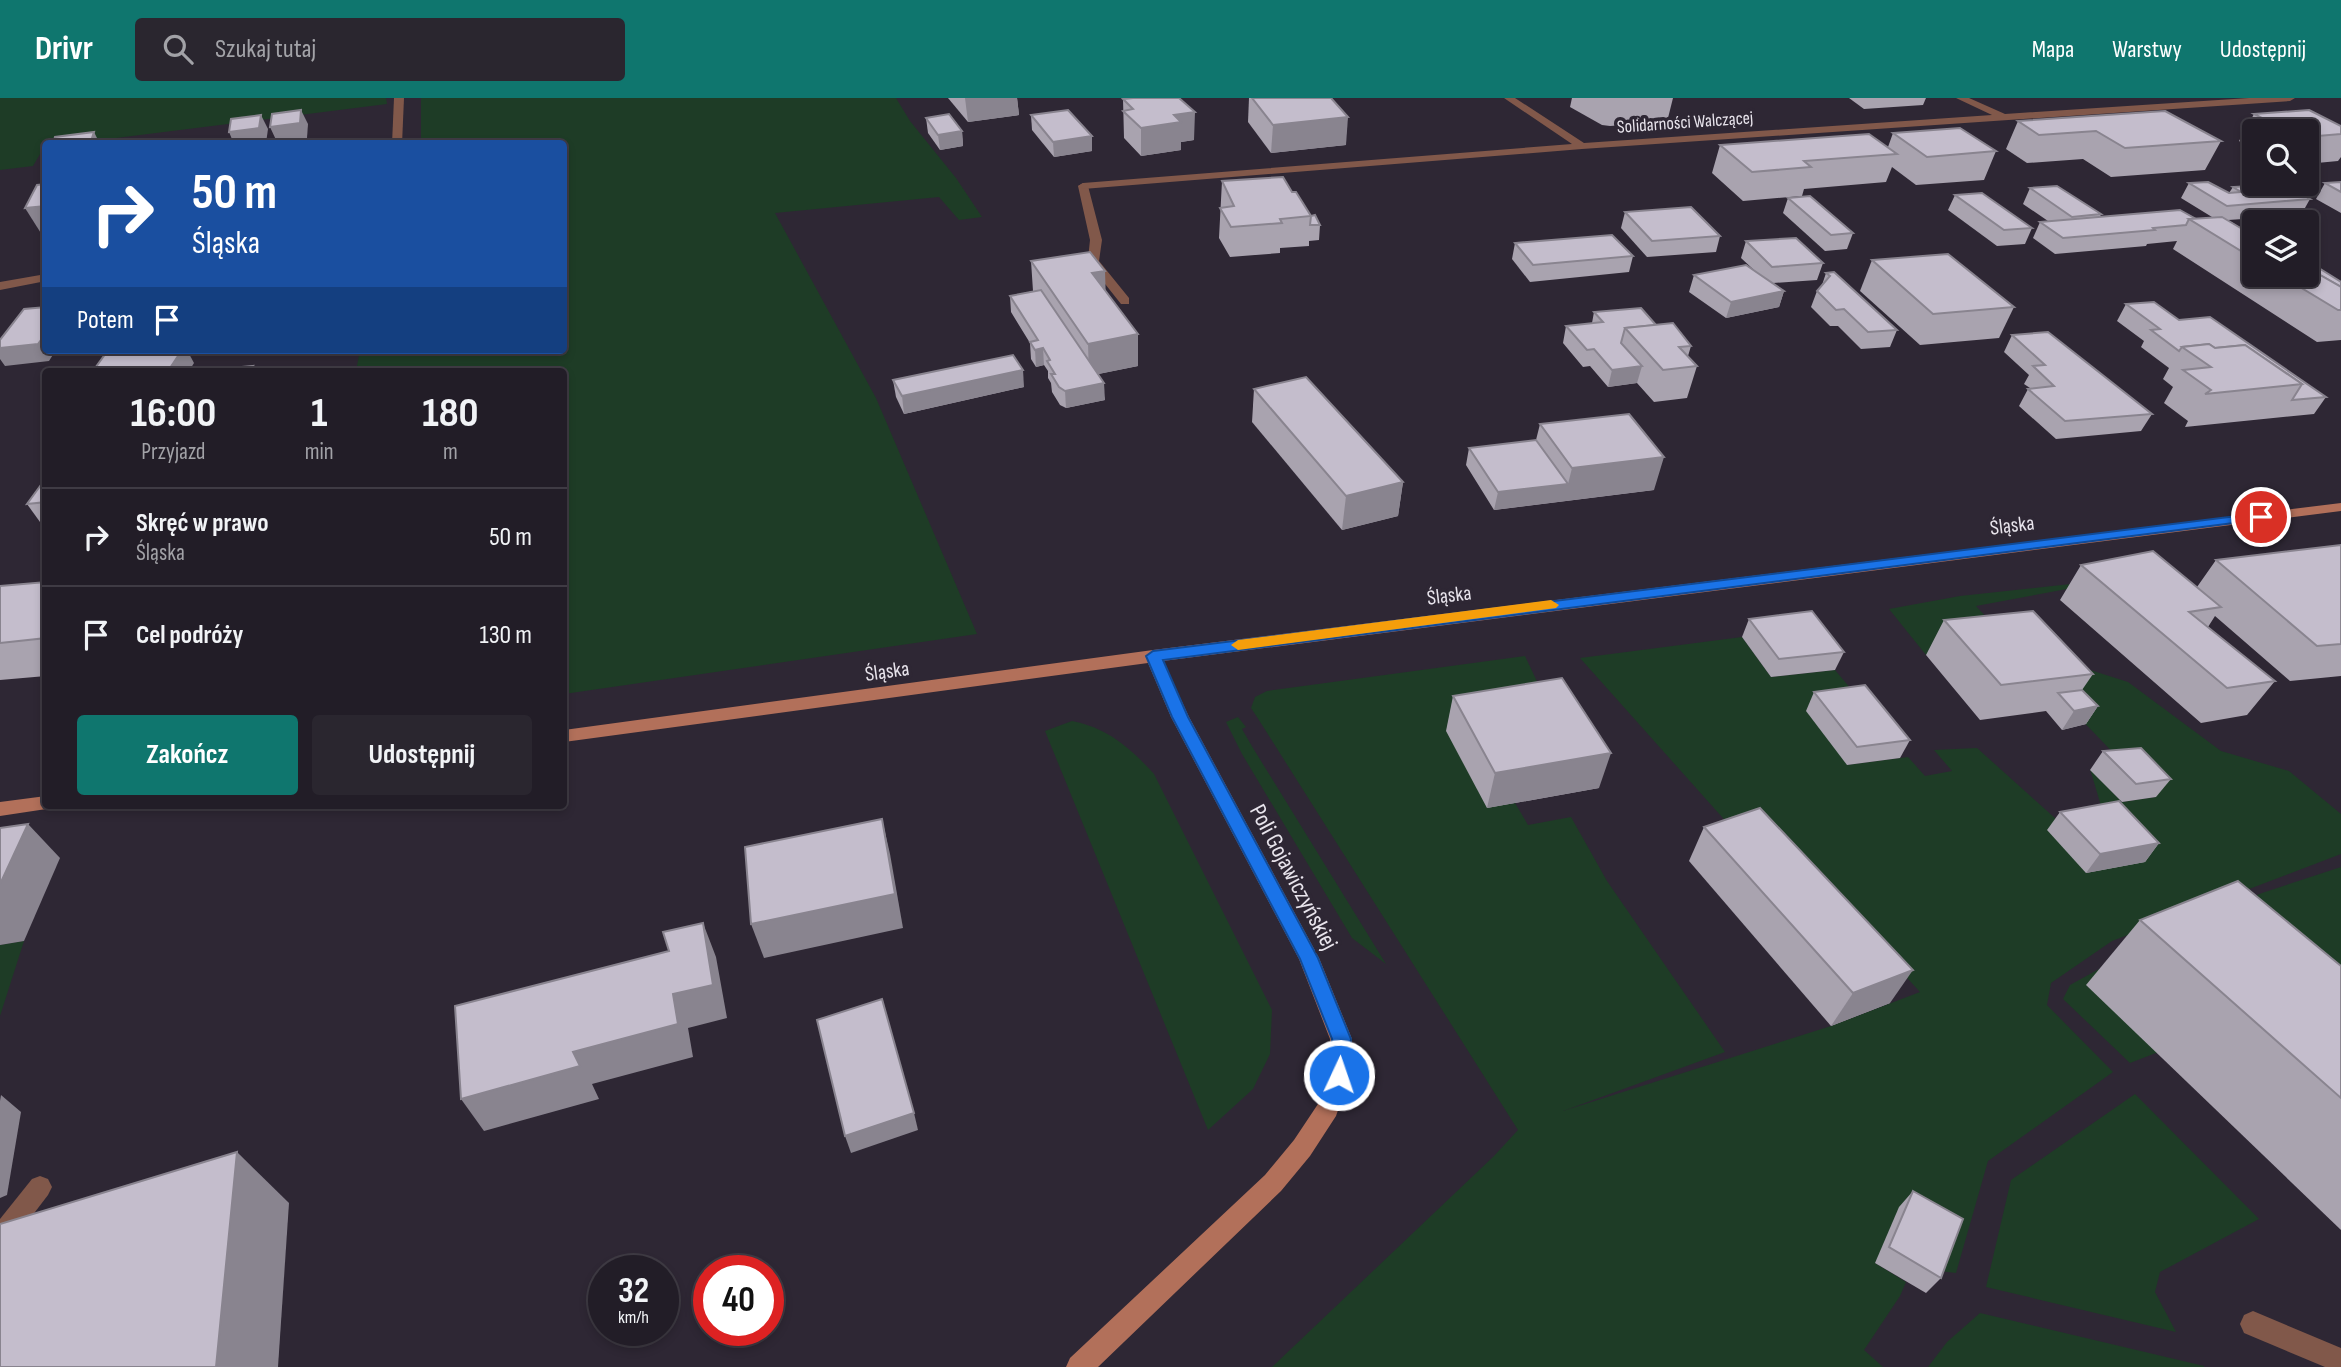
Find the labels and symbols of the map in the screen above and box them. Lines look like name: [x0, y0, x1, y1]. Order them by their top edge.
street label: Solidarności Walczącej: [1616, 107, 1754, 138]
pin: [2231, 487, 2291, 547]
street label: Śląska: [1988, 510, 2036, 541]
street label: Śląska: [1425, 580, 1473, 611]
street label: Śląska: [863, 656, 911, 687]
street label: Poli Gojawiczyńskiej: [1243, 800, 1344, 955]
position arrow: [1302, 1038, 1376, 1112]
speed limit sign: 40: [693, 1255, 784, 1346]

